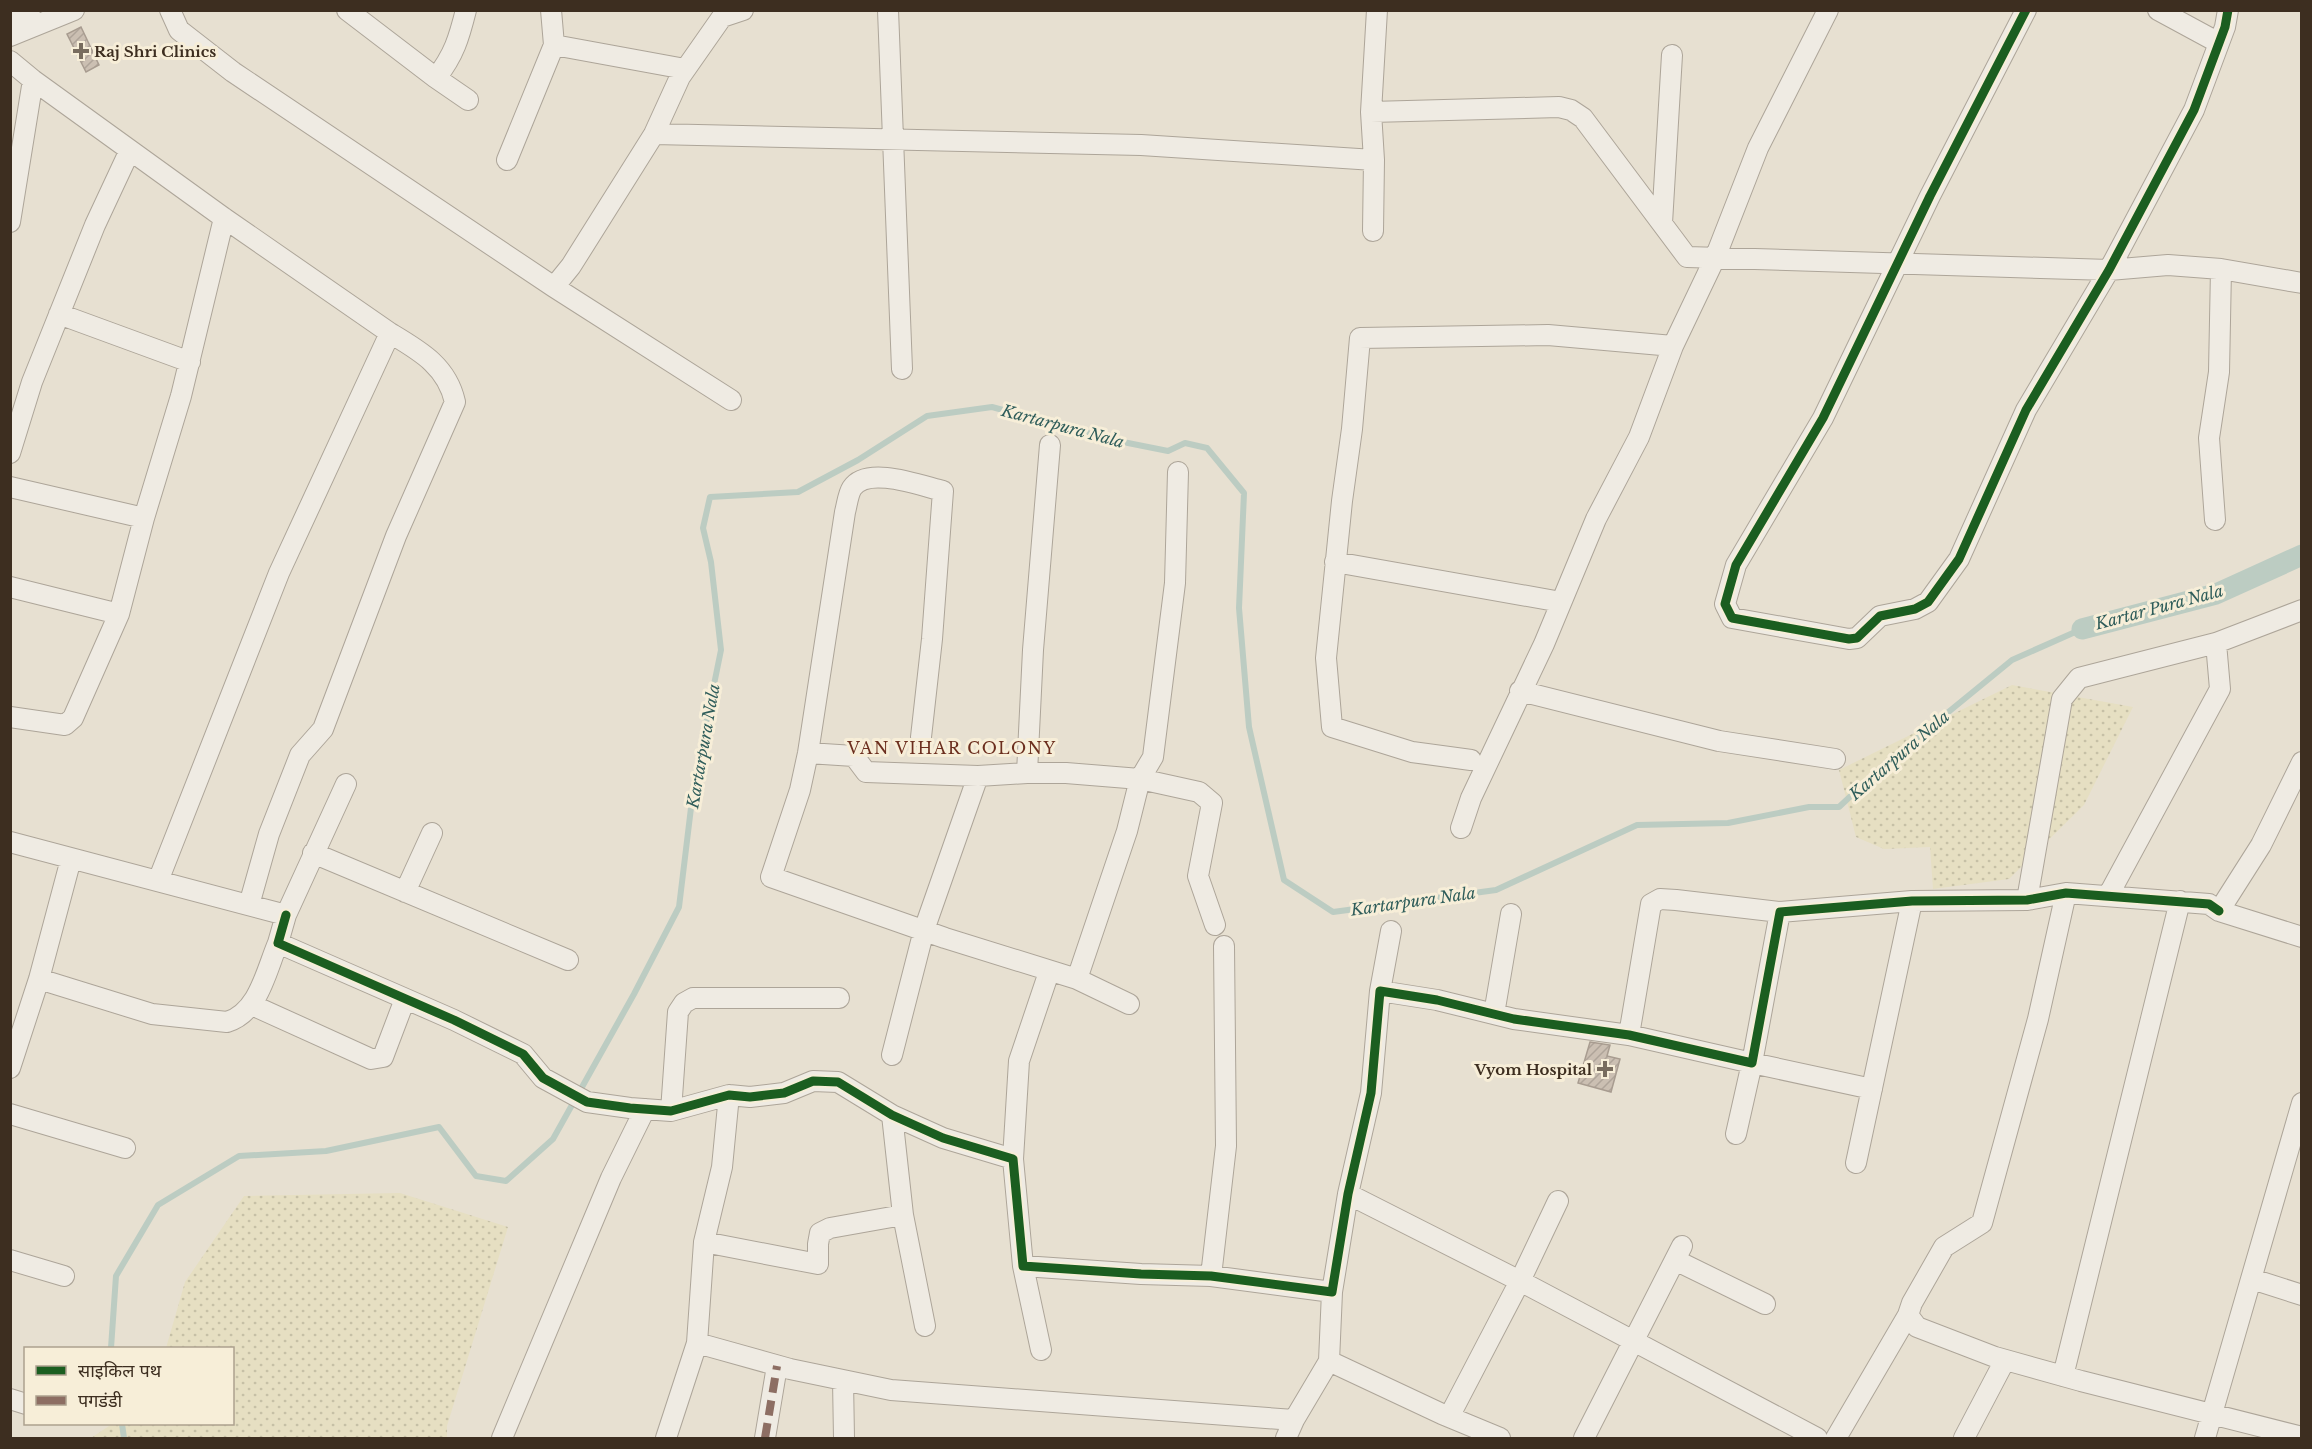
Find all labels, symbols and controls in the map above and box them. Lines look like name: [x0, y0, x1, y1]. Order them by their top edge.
marker: Raj Shri Clinics: [72, 42, 90, 60]
place label: Raj Shri Clinics: [94, 42, 216, 61]
water label: Kartarpura Nala: [999, 400, 1127, 452]
water label: Kartar Pura Nala: [2092, 580, 2225, 634]
water label: Kartarpura Nala: [682, 682, 724, 811]
water label: Kartarpura Nala: [1844, 706, 1953, 805]
district label: VAN VIHAR COLONY: [846, 738, 1057, 758]
water label: Kartarpura Nala: [1348, 882, 1477, 920]
place label: Vyom Hospital: [1474, 1060, 1593, 1079]
marker: Vyom Hospital: [1596, 1060, 1614, 1078]
legend: [24, 1347, 234, 1425]
text: साइकिल पथ: [78, 1360, 162, 1382]
text: पगडंडी: [78, 1390, 123, 1412]

